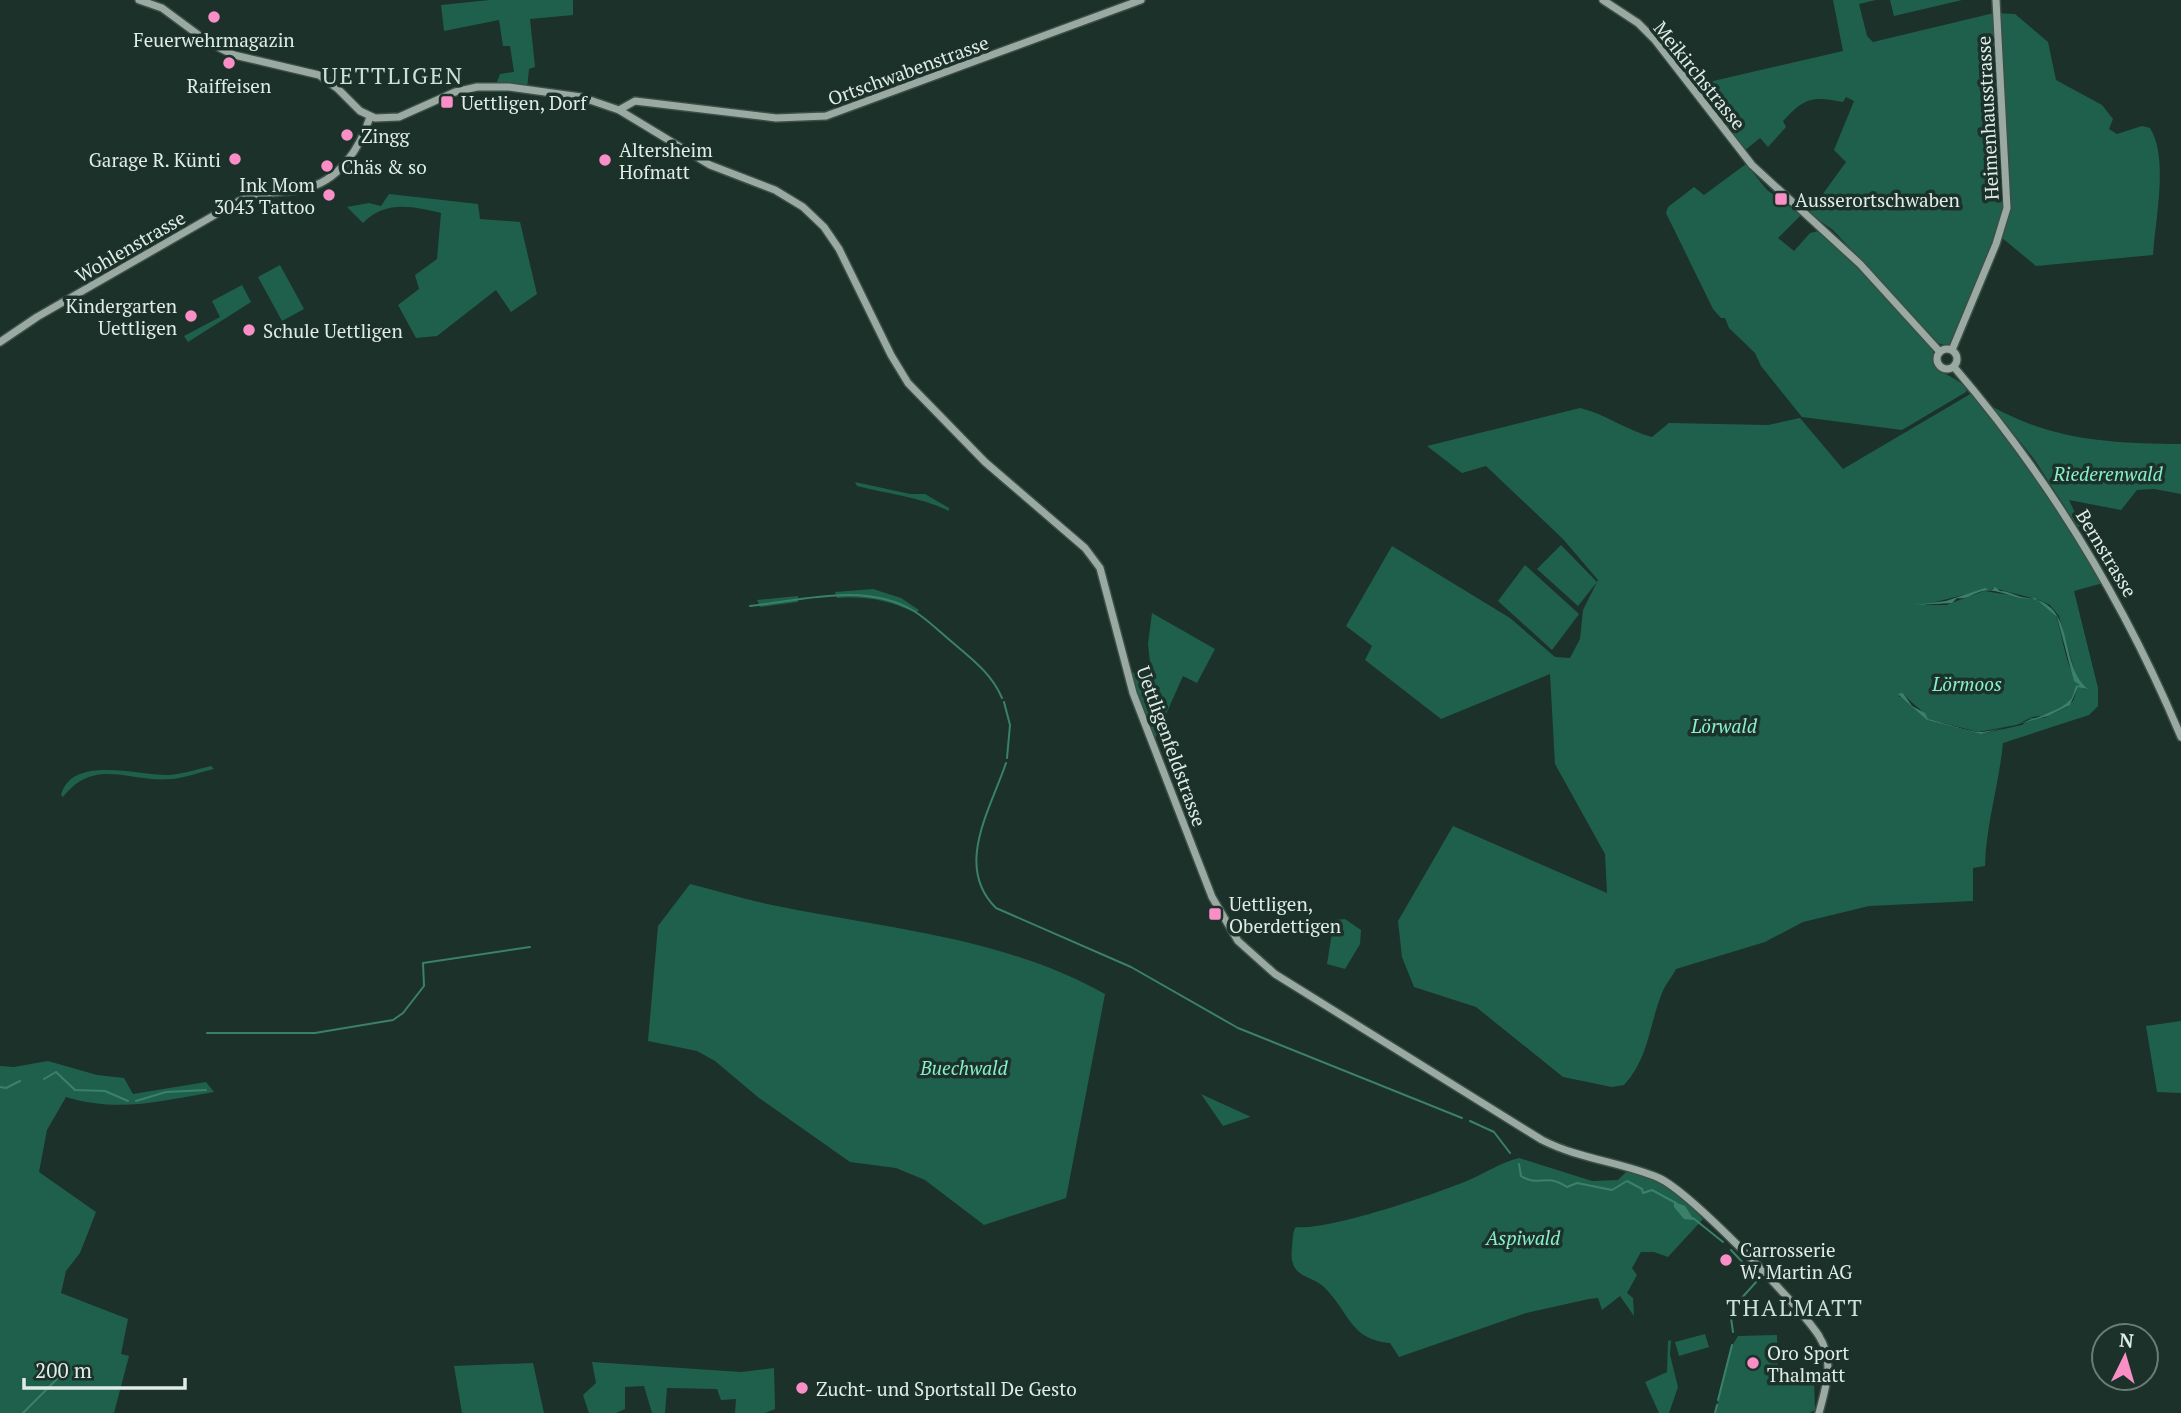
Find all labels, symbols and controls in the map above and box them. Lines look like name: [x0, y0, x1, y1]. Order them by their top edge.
marker: Feuerwehrmagazin: [206, 9, 222, 25]
street label: Meikirchstrasse: [1649, 16, 1751, 134]
place label: Feuerwehrmagazin: [133, 27, 295, 52]
street label: Ortschwabenstrasse: [824, 29, 992, 111]
street label: Heimenhausstrasse: [1970, 35, 2004, 201]
marker: Raiffeisen: [221, 55, 237, 71]
district label: UETTLIGEN: [322, 60, 464, 91]
place label: Raiffeisen: [187, 73, 271, 98]
place label: Uettligen, Dorf: [461, 90, 588, 115]
marker: Uettligen, Dorf: [439, 94, 455, 110]
place label: Zingg: [361, 123, 411, 148]
marker: Zingg: [339, 127, 355, 143]
place label: Altersheim Hofmatt: [619, 137, 713, 184]
place label: Garage R. Künti: [89, 147, 221, 172]
marker: Garage R. Künti: [227, 151, 243, 167]
marker: Altersheim Hofmatt: [597, 152, 613, 168]
place label: Chäs & so: [341, 154, 427, 179]
marker: Chäs & so: [319, 158, 335, 174]
place label: Ink Mom 3043 Tattoo: [214, 172, 316, 219]
marker: Ink Mom 3043 Tattoo: [321, 187, 337, 203]
place label: Ausserortschwaben: [1795, 187, 1960, 212]
marker: Ausserortschwaben: [1773, 191, 1789, 207]
street label: Wohlenstrasse: [71, 204, 189, 288]
place label: Kindergarten Uettligen: [66, 293, 177, 340]
marker: Kindergarten Uettligen: [183, 308, 199, 324]
place label: Schule Uettligen: [263, 318, 403, 343]
marker: Schule Uettligen: [241, 322, 257, 338]
park label: Riederenwald: [2052, 461, 2164, 486]
street label: Bernstrasse: [2071, 505, 2143, 601]
street label: Uettligenfeldstrasse: [1131, 662, 1213, 830]
park label: Lörmoos: [1931, 671, 2002, 696]
park label: Lörwald: [1690, 713, 1758, 738]
place label: Uettligen, Oberdettigen: [1229, 891, 1341, 938]
marker: Uettligen, Oberdettigen: [1207, 906, 1223, 922]
park label: Buechwald: [919, 1055, 1009, 1080]
park label: Aspiwald: [1485, 1225, 1561, 1250]
place label: Carrosserie W. Martin AG: [1740, 1237, 1852, 1284]
marker: Carrosserie W. Martin AG: [1718, 1252, 1734, 1268]
district label: THALMATT: [1726, 1292, 1864, 1323]
north arrow: [2090, 1322, 2160, 1392]
text: N: [2118, 1326, 2135, 1353]
place label: Oro Sport Thalmatt: [1767, 1340, 1849, 1387]
scale bar: [24, 1346, 186, 1390]
marker: Oro Sport Thalmatt: [1745, 1355, 1761, 1371]
text: 200 m: [35, 1356, 92, 1384]
place label: Zucht- und Sportstall De Gesto: [816, 1376, 1077, 1401]
marker: Zucht- und Sportstall De Gesto: [794, 1380, 810, 1396]

